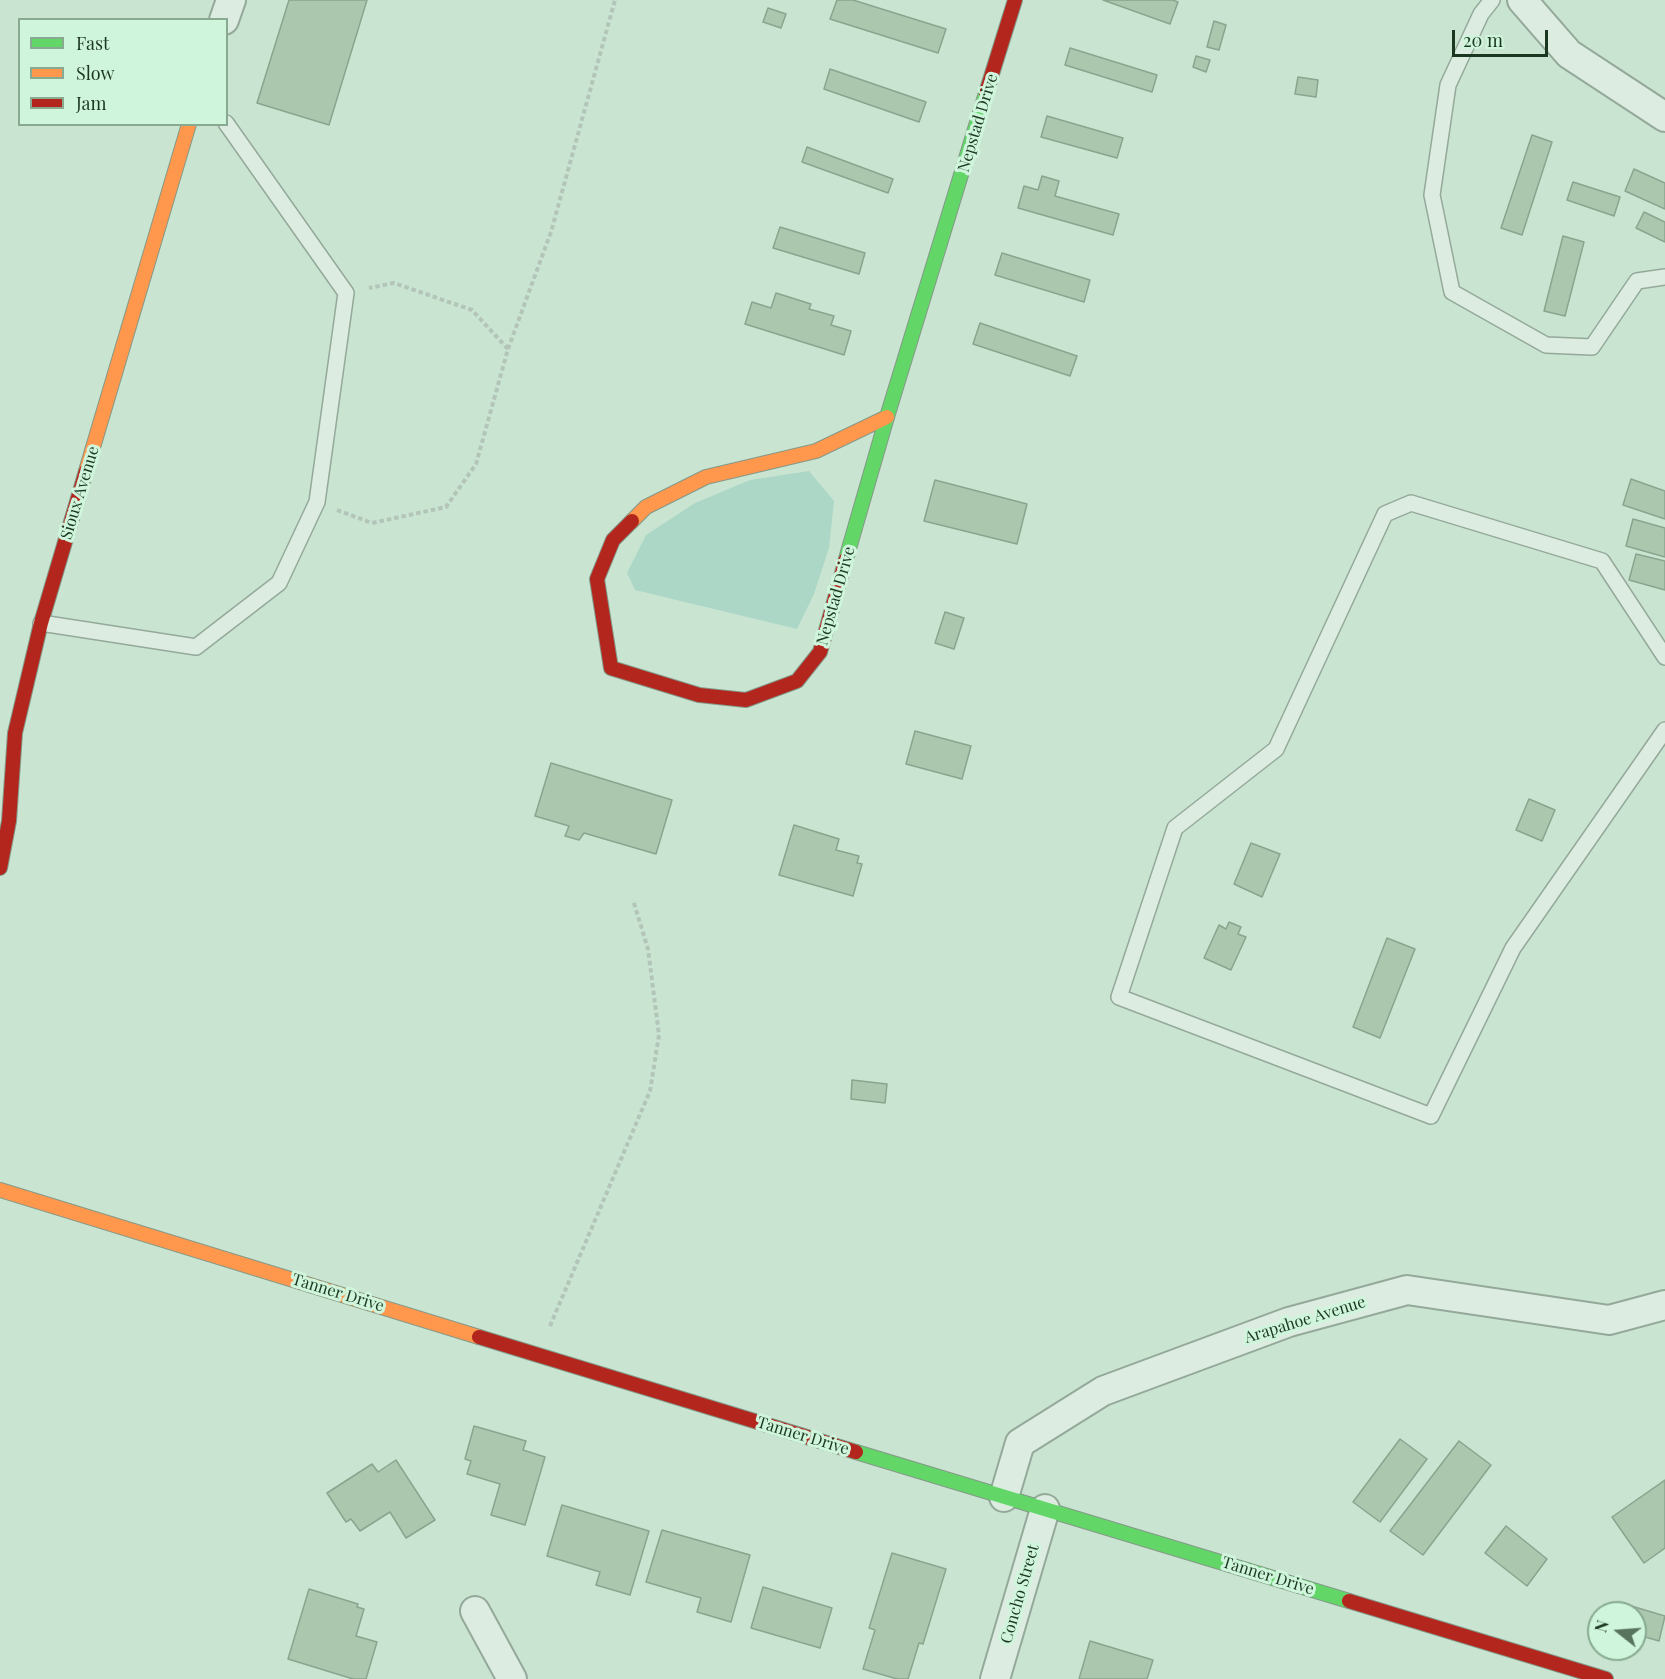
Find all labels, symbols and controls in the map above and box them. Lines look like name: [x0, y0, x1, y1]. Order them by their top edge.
legend: [18, 18, 228, 126]
scale bar: [1455, 18, 1551, 56]
text: 20 m: [1463, 28, 1503, 52]
text: Fast: [76, 31, 109, 55]
text: Slow: [76, 61, 114, 85]
street label: Nepstad Drive: [954, 72, 1002, 174]
text: Jam: [76, 91, 106, 115]
street label: Sioux Avenue: [57, 444, 103, 542]
street label: Nepstad Drive: [813, 545, 859, 647]
street label: Tanner Drive: [290, 1270, 386, 1316]
street label: Arapahoe Avenue: [1242, 1292, 1368, 1348]
street label: Tanner Drive: [755, 1413, 851, 1459]
street label: Concho Street: [997, 1542, 1043, 1646]
street label: Tanner Drive: [1220, 1553, 1316, 1599]
north arrow: [1587, 1601, 1647, 1661]
text: N: [1589, 1618, 1613, 1635]

